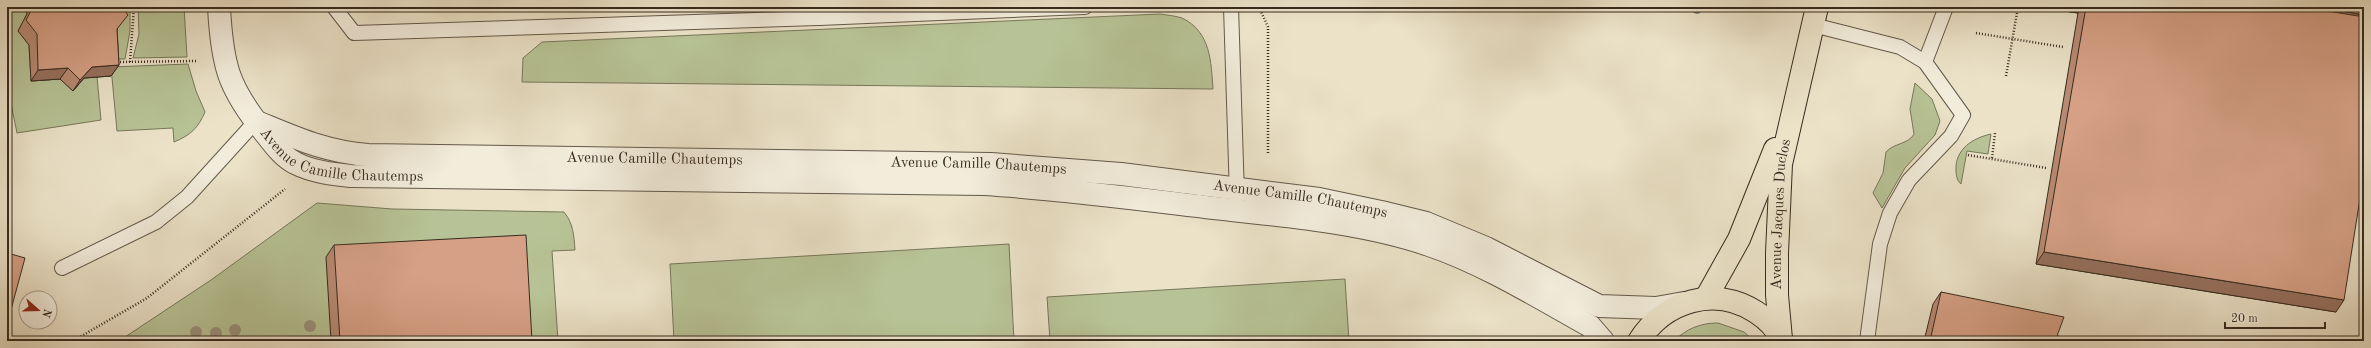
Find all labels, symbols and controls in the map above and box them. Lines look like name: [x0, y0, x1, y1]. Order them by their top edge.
street label: Avenue Camille Chautemps: [257, 125, 423, 184]
street label: Avenue Jacques Duclos: [1770, 138, 1794, 290]
street label: Avenue Camille Chautemps: [566, 150, 743, 168]
street label: Avenue Camille Chautemps: [890, 155, 1067, 177]
street label: Avenue Camille Chautemps: [1212, 178, 1389, 221]
north arrow: [18, 290, 58, 330]
scale bar: [2225, 304, 2325, 330]
text: N: [39, 307, 53, 319]
text: 20 m: [2231, 313, 2258, 325]

